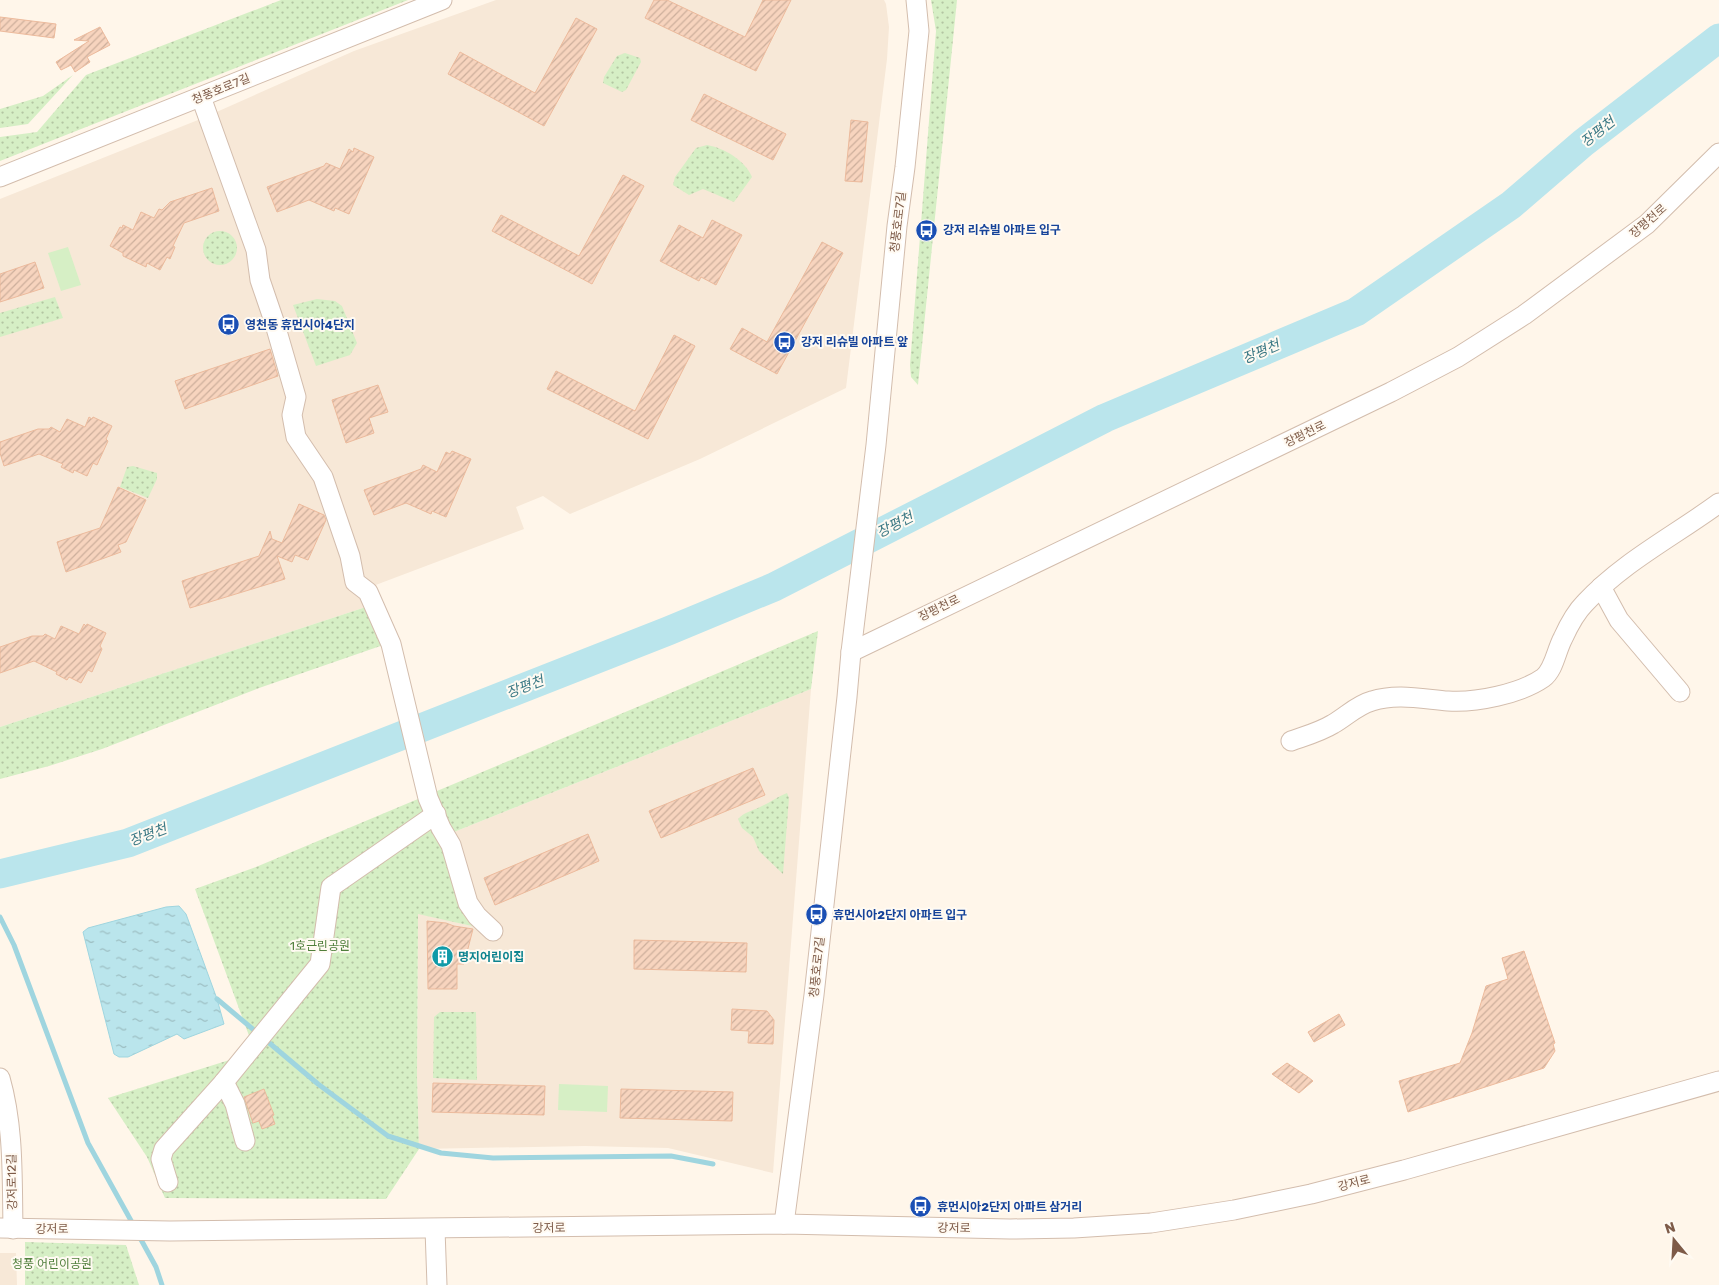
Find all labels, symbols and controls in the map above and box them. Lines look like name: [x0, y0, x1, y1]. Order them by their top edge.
street label: 청풍호로7길: [190, 71, 252, 107]
water label: 장평천: [1578, 113, 1619, 151]
street label: 청풍호로7길: [887, 191, 909, 253]
street label: 장평천로: [1627, 201, 1669, 241]
bus stop icon: 강저 리슈빌 아파트 입구: [915, 218, 939, 242]
place label: 강저 리슈빌 아파트 입구: [943, 223, 1061, 237]
bus stop icon: 영천동 휴먼시아4단지: [217, 313, 241, 337]
place label: 영천동 휴먼시아4단지: [245, 318, 355, 332]
bus stop icon: 강저 리슈빌 아파트 앞: [773, 330, 797, 354]
place label: 강저 리슈빌 아파트 앞: [801, 335, 908, 349]
water label: 장평천: [1240, 336, 1283, 367]
street label: 장평천로: [1282, 418, 1328, 450]
water label: 장평천: [874, 508, 917, 541]
street label: 장평천로: [916, 592, 962, 624]
water label: 장평천: [504, 672, 547, 702]
water label: 장평천: [127, 820, 170, 850]
bus stop icon: 휴먼시아2단지 아파트 입구: [805, 903, 829, 927]
place label: 휴먼시아2단지 아파트 입구: [833, 908, 967, 922]
street label: 청풍호로7길: [807, 936, 827, 998]
park label: 1호근린공원: [290, 939, 350, 953]
building icon: 명지어린이집: [430, 945, 454, 969]
place label: 명지어린이집: [458, 950, 524, 964]
street label: 강저로12길: [5, 1154, 19, 1210]
street label: 강저로: [1336, 1172, 1372, 1194]
bus stop icon: 휴먼시아2단지 아파트 삼거리: [909, 1195, 933, 1219]
place label: 휴먼시아2단지 아파트 삼거리: [937, 1200, 1082, 1214]
north arrow: [1649, 1215, 1699, 1265]
text: N: [1663, 1218, 1678, 1238]
street label: 강저로: [532, 1221, 566, 1235]
street label: 강저로: [937, 1221, 971, 1235]
street label: 강저로: [35, 1222, 69, 1236]
park label: 청풍 어린이공원: [12, 1257, 92, 1271]

